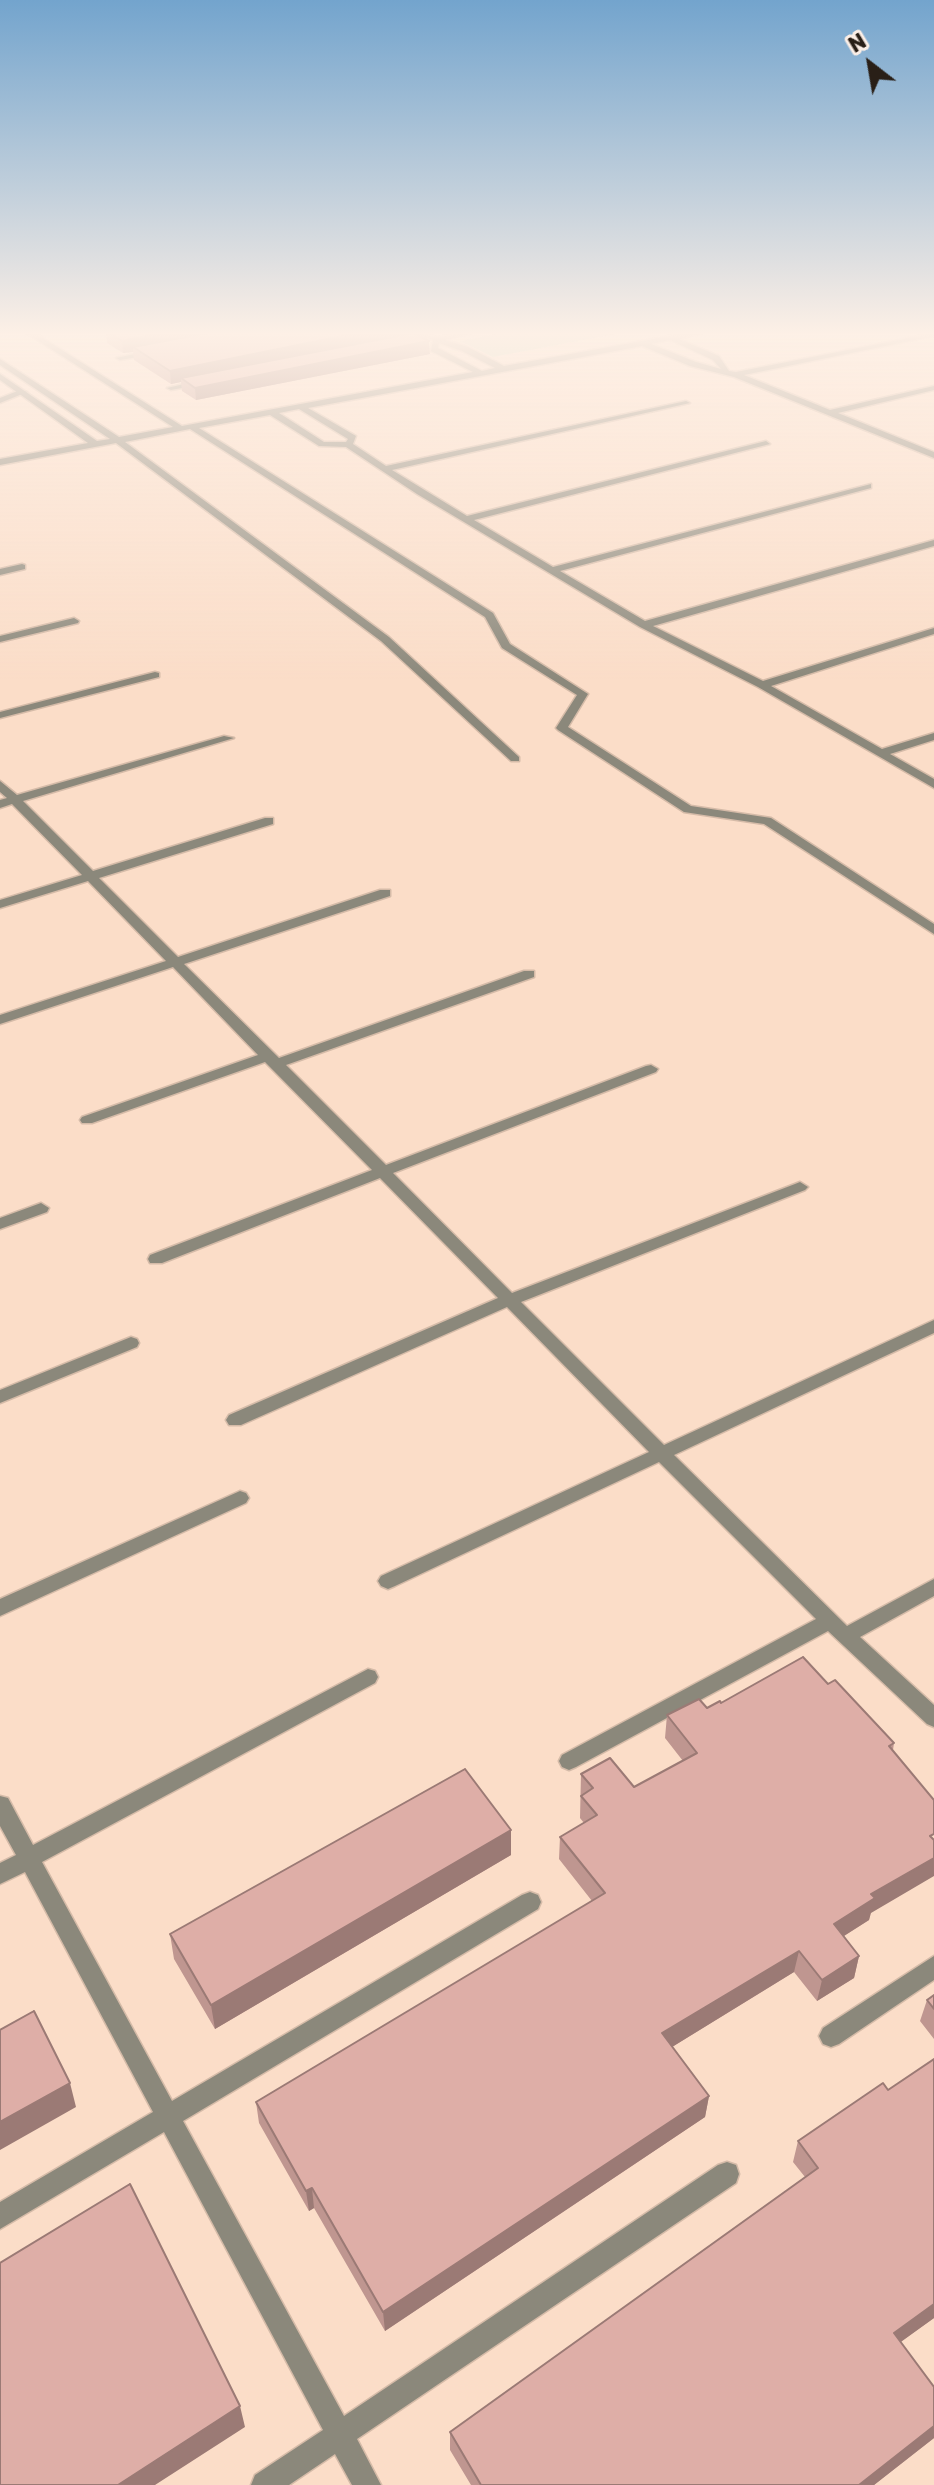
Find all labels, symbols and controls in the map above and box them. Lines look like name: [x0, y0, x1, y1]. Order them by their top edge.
north arrow: [830, 24, 910, 104]
text: N: [844, 27, 871, 59]

